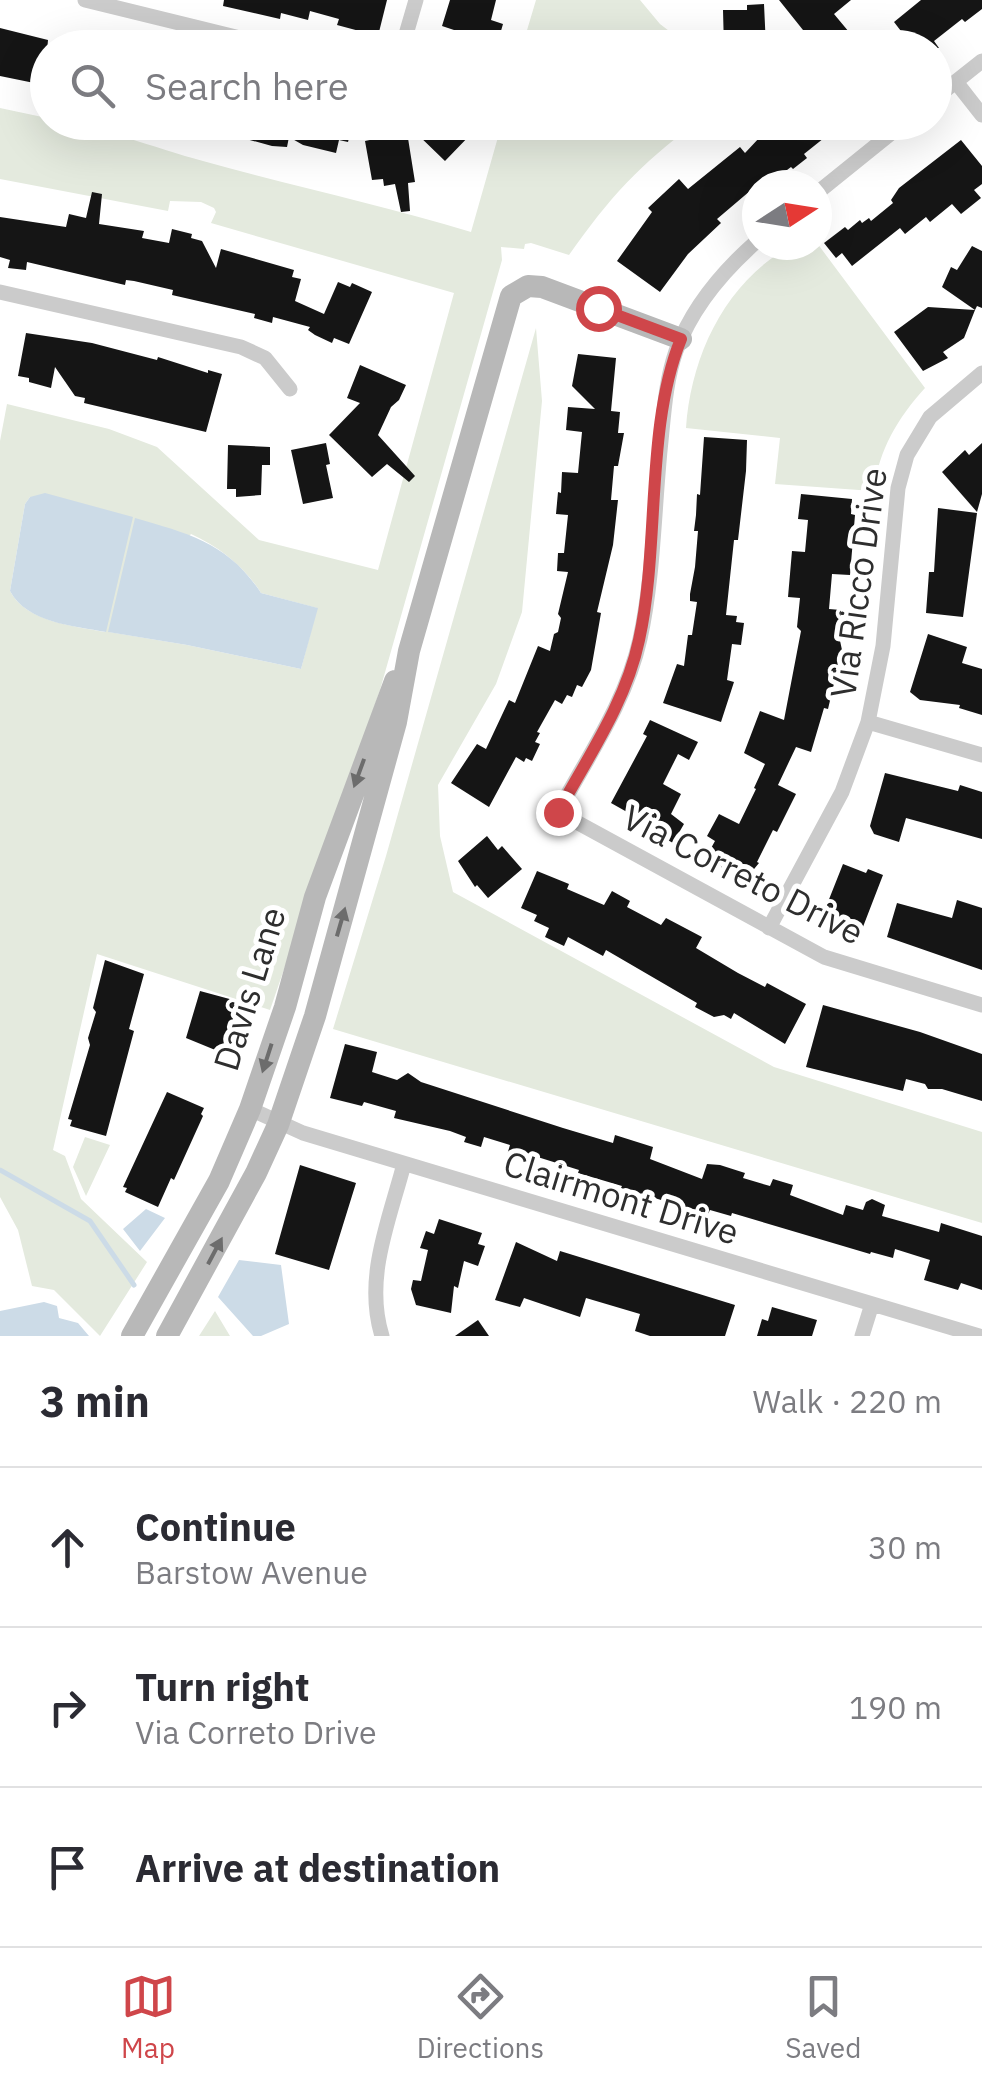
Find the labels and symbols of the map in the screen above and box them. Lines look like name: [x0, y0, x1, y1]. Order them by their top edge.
north arrow: [742, 170, 832, 260]
route start: [576, 286, 622, 332]
street label: Via Ricco Drive: [819, 465, 897, 701]
one-way arrow: [351, 759, 366, 789]
route end: [536, 790, 582, 836]
street label: Via Correto Drive: [615, 794, 872, 955]
street label: Davis Lane: [202, 901, 296, 1076]
one-way arrow: [333, 906, 349, 937]
one-way arrow: [259, 1043, 274, 1073]
street label: Clairmont Drive: [498, 1139, 744, 1255]
one-way arrow: [206, 1237, 223, 1266]

